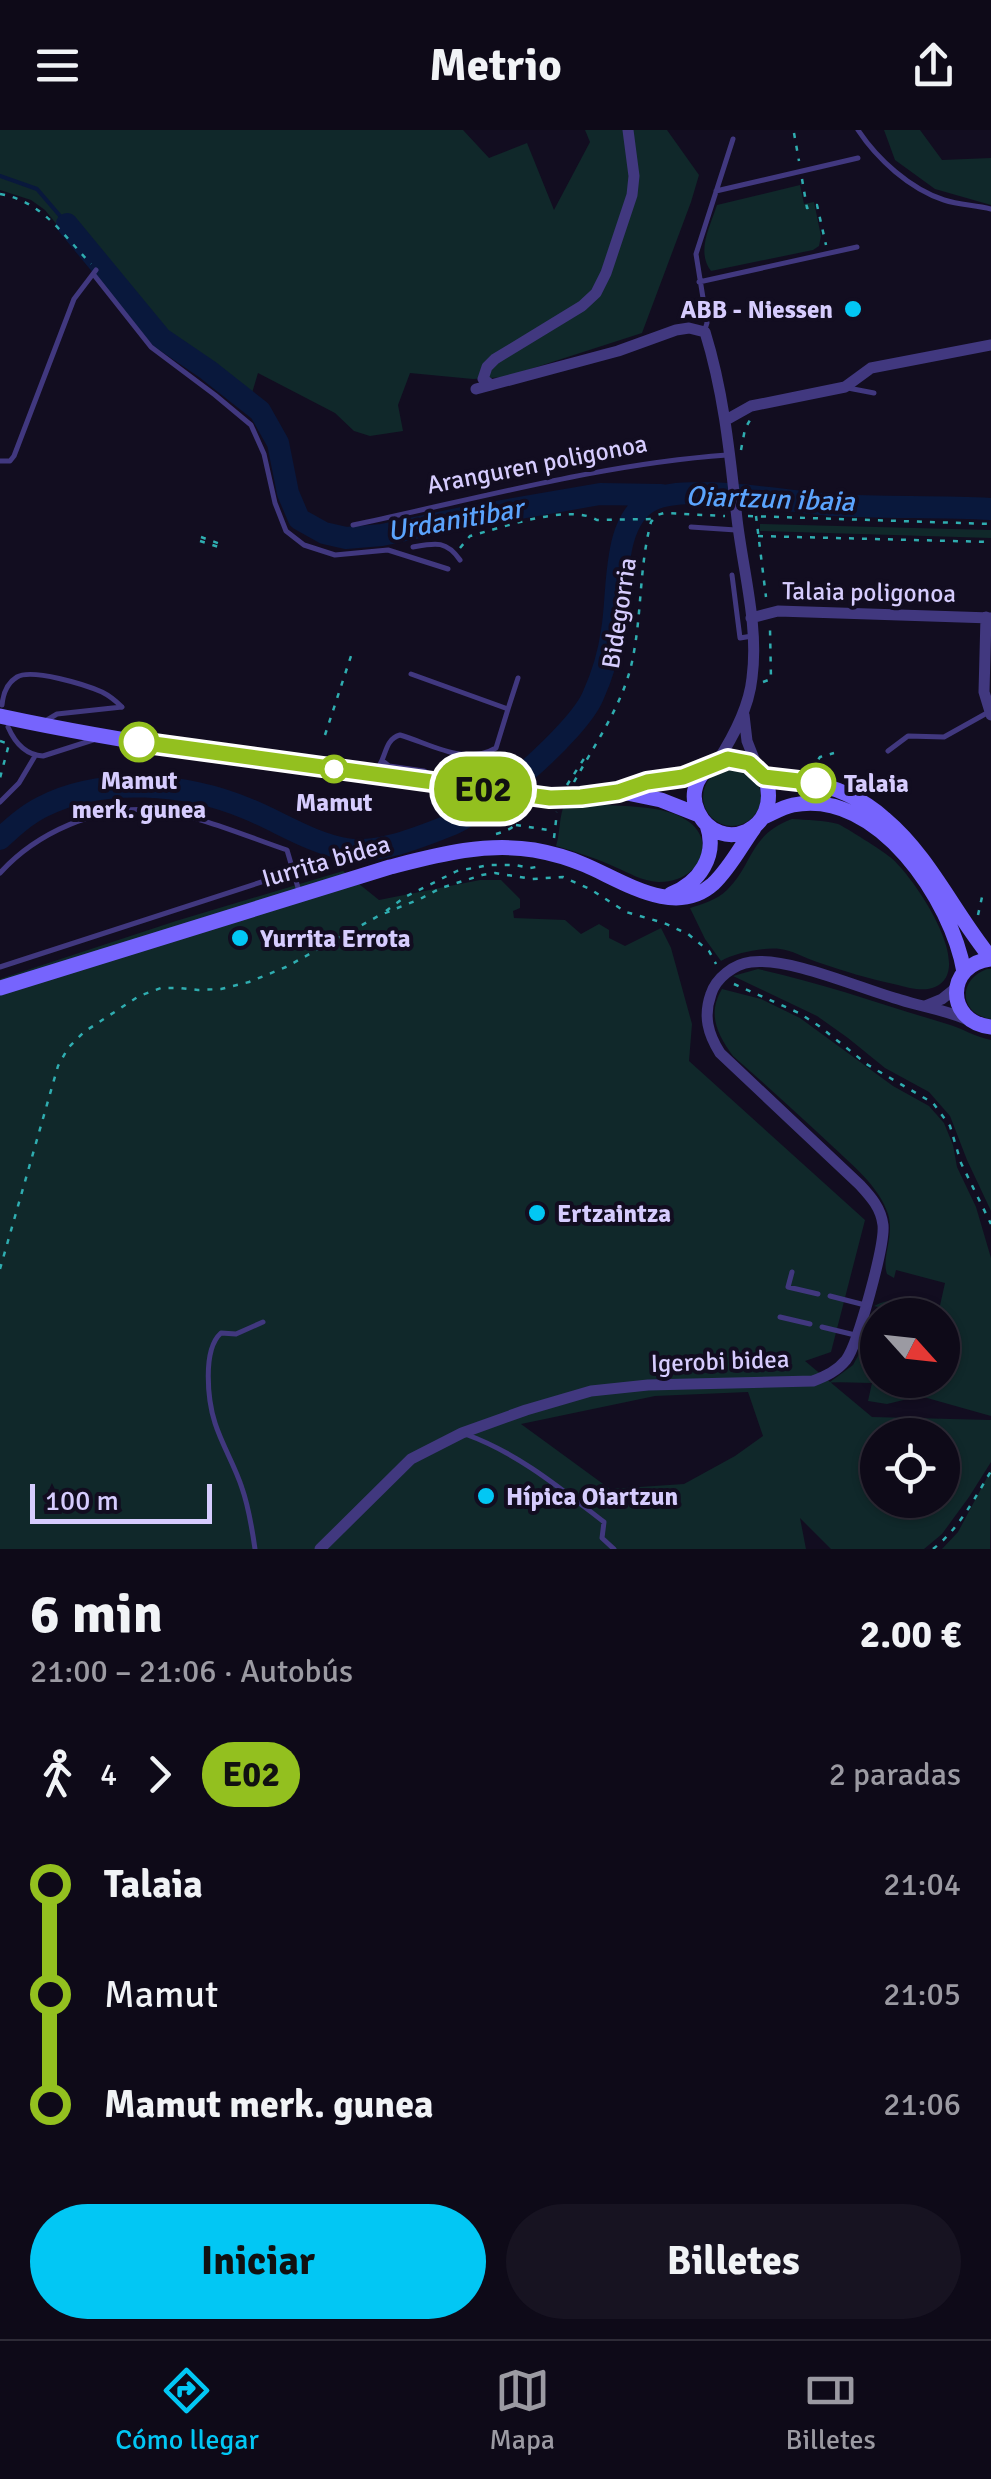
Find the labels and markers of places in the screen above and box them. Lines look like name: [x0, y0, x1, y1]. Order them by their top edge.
place label: ABB - Niessen: [680, 294, 833, 325]
marker: ABB - Niessen: [842, 298, 864, 320]
marker: Mamut merk. gunea: [120, 723, 158, 761]
marker: Mamut: [321, 756, 347, 782]
marker: Talaia: [797, 764, 835, 802]
place label: Mamut merk. gunea: [72, 765, 206, 825]
place label: Talaia: [844, 768, 909, 799]
place label: Mamut: [296, 787, 372, 818]
place label: Yurrita Errota: [259, 923, 411, 954]
marker: Yurrita Errota: [229, 927, 251, 949]
place label: Ertzaintza: [557, 1198, 671, 1229]
marker: Ertzaintza: [526, 1202, 548, 1224]
place label: Hípica Oiartzun: [506, 1481, 678, 1512]
marker: Hípica Oiartzun: [475, 1485, 497, 1507]

